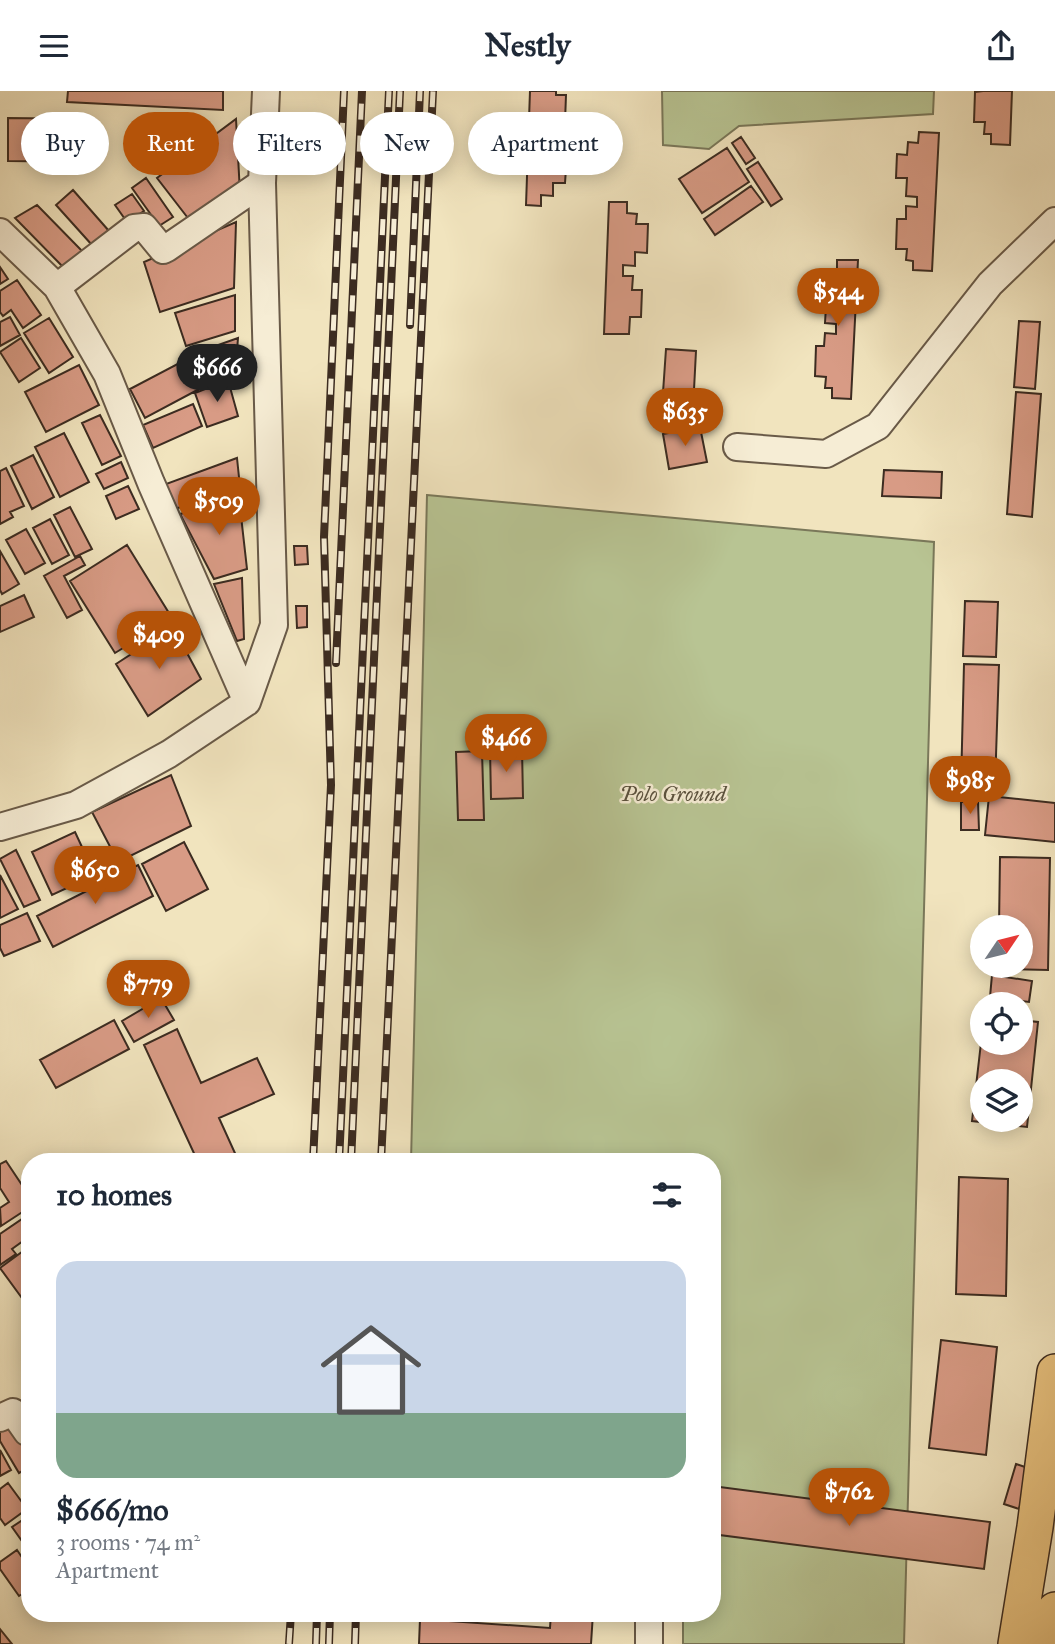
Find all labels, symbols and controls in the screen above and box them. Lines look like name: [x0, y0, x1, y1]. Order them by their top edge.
text: Nestly: [484, 26, 571, 65]
icon: menu: [35, 27, 73, 65]
icon: share: [982, 27, 1020, 65]
chip: Buy: [21, 112, 109, 175]
chip: Rent: [123, 112, 219, 175]
chip: Filters: [233, 112, 346, 175]
chip: New: [360, 112, 454, 175]
chip: Apartment: [468, 112, 623, 175]
pin: $544: [797, 268, 879, 328]
text: $544: [813, 277, 863, 305]
pin: $666: [176, 345, 258, 404]
text: $666: [192, 353, 242, 381]
pin: $635: [644, 389, 726, 448]
text: $635: [662, 397, 708, 425]
pin: $509: [178, 477, 260, 537]
text: $509: [194, 486, 244, 514]
pin: $409: [118, 611, 200, 671]
text: $409: [133, 620, 185, 648]
pin: $466: [465, 715, 547, 774]
text: $466: [481, 723, 531, 751]
pin: $985: [929, 757, 1011, 816]
text: $985: [945, 765, 995, 793]
park label: Polo Ground: [620, 781, 728, 807]
pin: $650: [54, 847, 136, 906]
text: $650: [70, 855, 120, 883]
north arrow: [970, 915, 1032, 978]
map controls: [970, 915, 1033, 1132]
pin: $779: [107, 961, 189, 1020]
text: $779: [123, 969, 173, 997]
button: locate: [970, 992, 1033, 1055]
button: layers: [970, 1069, 1033, 1132]
icon: filters: [648, 1176, 686, 1214]
text: 10 homes: [56, 1177, 172, 1213]
icon: home: [308, 1307, 434, 1433]
pin: $762: [808, 1469, 890, 1528]
text: $762: [824, 1477, 874, 1505]
text: $666/mo: [56, 1492, 169, 1528]
text: 3 rooms · 74 m²: [56, 1528, 200, 1556]
text: Apartment: [56, 1556, 159, 1584]

